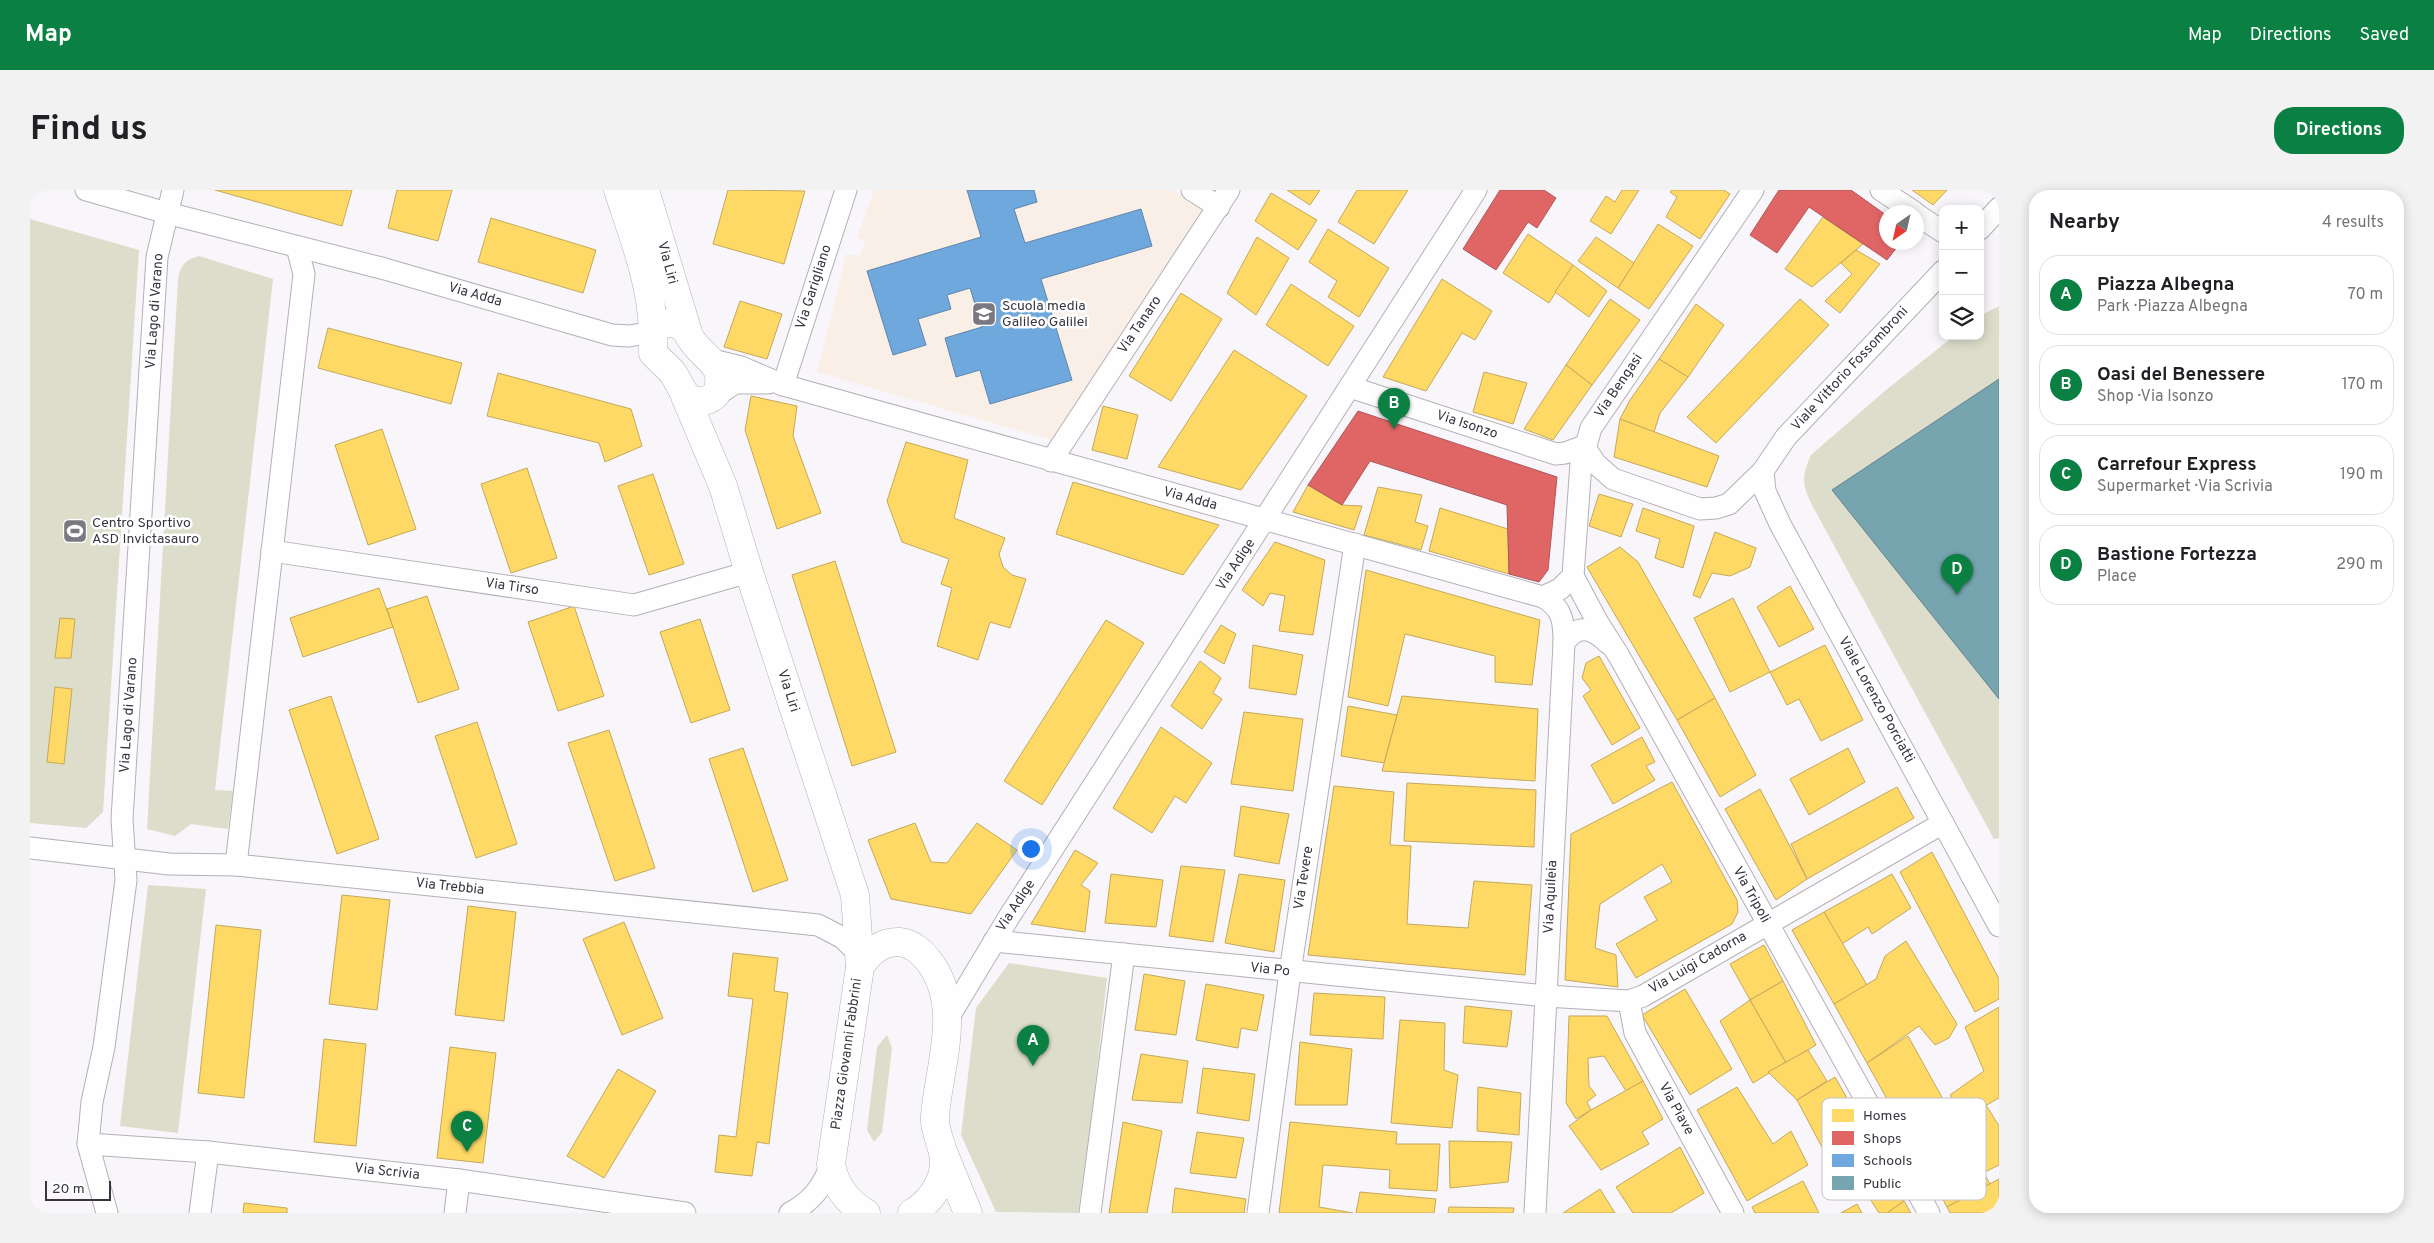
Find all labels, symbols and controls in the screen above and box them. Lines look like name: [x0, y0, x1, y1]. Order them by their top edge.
text: Map: [25, 20, 72, 50]
text: Map: [2188, 24, 2222, 47]
text: Directions: [2250, 24, 2332, 47]
text: Saved: [2360, 24, 2409, 47]
button: Directions: [2274, 107, 2404, 154]
text: Find us: [30, 108, 148, 152]
north arrow: [1879, 205, 1924, 250]
map controls: [1939, 205, 1984, 340]
button: +: [1939, 205, 1984, 250]
text: Nearby: [2049, 209, 2120, 236]
text: 4 results: [2322, 213, 2384, 233]
street label: Via Liri: [653, 240, 681, 286]
street label: Via Garigliano: [792, 242, 836, 331]
button: −: [1939, 250, 1984, 295]
street label: Via Lago di Varano: [142, 252, 168, 370]
text: Piazza Albegna: [2097, 273, 2234, 297]
street label: Via Adda: [446, 279, 504, 311]
text: A: [2060, 285, 2072, 305]
text: 70 m: [2348, 285, 2383, 305]
street label: Via Tanaro: [1115, 293, 1166, 357]
button: layers: [1939, 295, 1984, 340]
text: Park · Piazza Albegna: [2097, 297, 2248, 317]
place label: Scuola media Galileo Galilei: [1002, 298, 1088, 331]
school or university icon: Scuola media Galileo Galilei: [971, 301, 997, 327]
street label: Viale Vittorio Fossombroni: [1788, 303, 1912, 435]
street label: Via Bengasi: [1591, 351, 1647, 421]
text: Oasi del Benessere: [2097, 363, 2265, 387]
text: B: [2060, 375, 2072, 395]
text: 170 m: [2342, 375, 2383, 395]
text: Shop · Via Isonzo: [2097, 387, 2214, 407]
pin: B: [1378, 388, 1410, 429]
street label: Via Isonzo: [1434, 407, 1500, 443]
text: Carrefour Express: [2097, 453, 2257, 477]
text: C: [2061, 465, 2071, 485]
text: 190 m: [2340, 465, 2383, 485]
text: Supermarket · Via Scrivia: [2097, 477, 2273, 497]
street label: Via Adda: [1161, 484, 1219, 514]
place label: Centro Sportivo ASD Invictasauro: [92, 515, 199, 548]
sports icon: Centro Sportivo ASD Invictasauro: [62, 518, 88, 544]
street label: Via Adige: [1213, 536, 1259, 594]
text: Bastione Fortezza: [2097, 543, 2257, 567]
pin: D: [1941, 554, 1973, 595]
text: D: [2060, 555, 2072, 575]
text: 290 m: [2336, 555, 2383, 575]
text: Place: [2097, 567, 2137, 587]
street label: Via Tirso: [484, 575, 540, 599]
street label: Viale Lorenzo Porciatti: [1834, 634, 1918, 766]
street label: Via Lago di Varano: [116, 656, 142, 774]
street label: Via Liri: [773, 668, 803, 714]
your location: [1018, 836, 1044, 862]
street label: Via Tevere: [1291, 845, 1317, 911]
street label: Via Aquileia: [1541, 860, 1561, 934]
street label: Via Tripoli: [1729, 864, 1773, 926]
street label: Via Trebbia: [415, 875, 485, 899]
street label: Via Adige: [993, 877, 1039, 935]
street label: Via Luigi Cadorna: [1646, 928, 1750, 998]
street label: Via Po: [1249, 959, 1291, 981]
street label: Piazza Giovanni Fabbrini: [828, 977, 866, 1131]
pin: A: [1017, 1025, 1049, 1066]
street label: Via Piave: [1655, 1080, 1697, 1138]
legend: [1822, 1098, 1986, 1200]
text: Homes: [1863, 1108, 1907, 1125]
pin: C: [451, 1111, 483, 1152]
text: Shops: [1863, 1131, 1902, 1148]
text: Schools: [1863, 1153, 1912, 1170]
street label: Via Scrivia: [354, 1160, 420, 1184]
text: Public: [1863, 1176, 1902, 1193]
scale bar: [45, 1178, 111, 1201]
text: 20 m: [52, 1181, 85, 1198]

